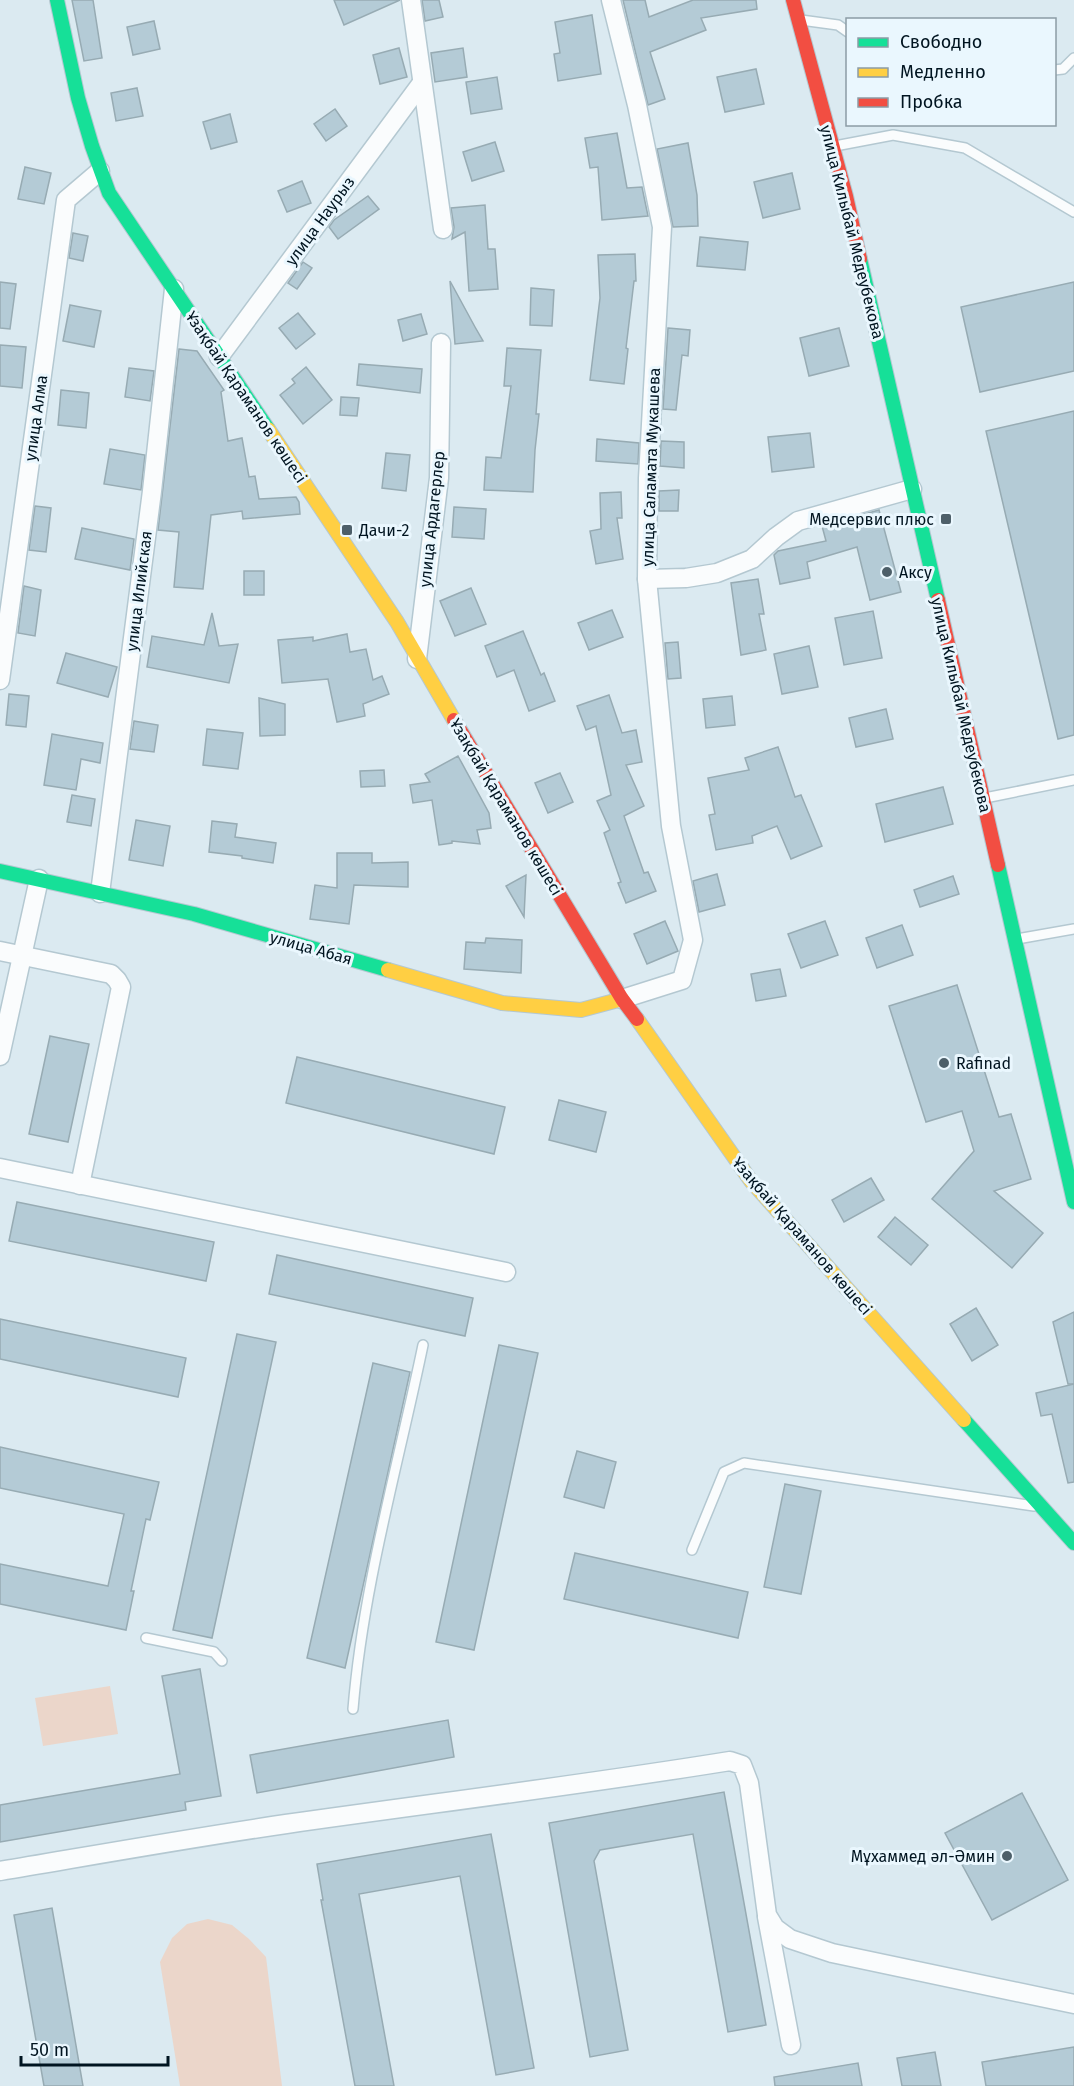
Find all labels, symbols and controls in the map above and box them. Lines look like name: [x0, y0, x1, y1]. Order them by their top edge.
legend: [846, 18, 1056, 126]
text: Свободно: [900, 31, 982, 53]
text: Медленно: [900, 61, 986, 83]
text: Пробка: [900, 91, 963, 113]
street label: улица Килыбай Медеубекова: [816, 123, 888, 341]
street label: улица Наурыз: [281, 173, 359, 269]
street label: Ұзақбай Қараманов көшесі: [181, 308, 311, 486]
street label: улица Саламата Мукашева: [638, 367, 664, 567]
street label: улица Алма: [21, 374, 51, 462]
street label: улица Ардагерлер: [415, 450, 449, 588]
place label: Медсервис плюс: [809, 510, 934, 529]
marker: Медсервис плюс: [939, 512, 953, 526]
place label: Дачи-2: [358, 521, 409, 540]
marker: Дачи-2: [340, 523, 354, 537]
street label: улица Илийская: [122, 530, 156, 652]
place label: Аксу: [899, 563, 932, 582]
marker: Аксу: [880, 565, 894, 579]
street label: улица Килыбай Медеубекова: [927, 596, 995, 814]
street label: Ұзақбай Қараманов көшесі: [446, 715, 566, 899]
street label: улица Абая: [268, 927, 354, 969]
place label: Rafinad: [956, 1054, 1011, 1073]
marker: Rafinad: [937, 1056, 951, 1070]
street label: Ұзақбай Қараманов көшесі: [728, 1153, 876, 1319]
place label: Мұхаммед әл-Әмин: [851, 1847, 995, 1866]
marker: Мұхаммед әл-Әмин: [1000, 1849, 1014, 1863]
scale bar: [21, 2029, 168, 2067]
text: 50 m: [30, 2039, 69, 2061]

